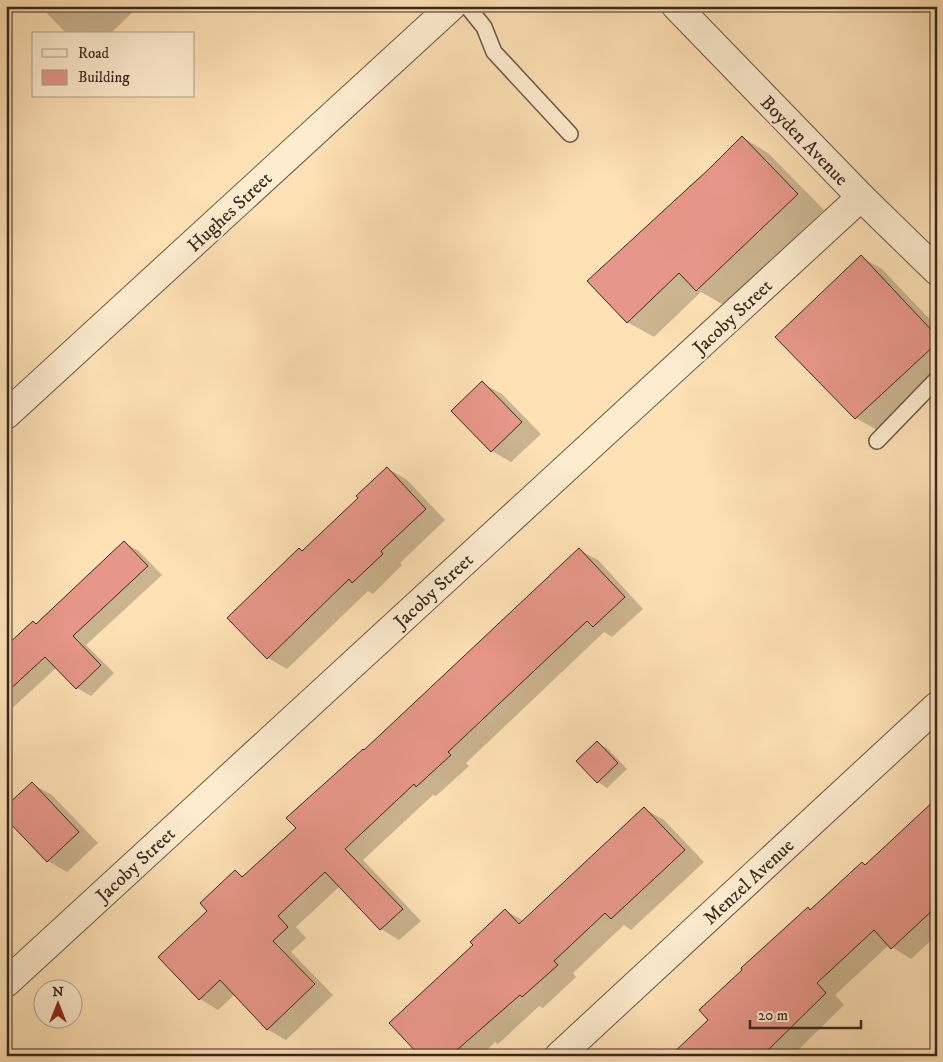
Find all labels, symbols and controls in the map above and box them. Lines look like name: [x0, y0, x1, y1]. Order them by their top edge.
legend: [32, 32, 195, 98]
text: Road: [78, 44, 110, 63]
text: Building: [78, 68, 130, 87]
street label: Boyden Avenue: [755, 91, 853, 191]
street label: Hughes Street: [183, 167, 277, 257]
street label: Jacoby Street: [687, 275, 777, 361]
street label: Jacoby Street: [388, 549, 478, 635]
street label: Jacoby Street: [90, 823, 180, 909]
street label: Menzel Avenue: [699, 834, 799, 930]
north arrow: [32, 980, 82, 1030]
text: N: [52, 983, 64, 1001]
scale bar: [750, 997, 862, 1029]
text: 20 m: [758, 1006, 788, 1025]

